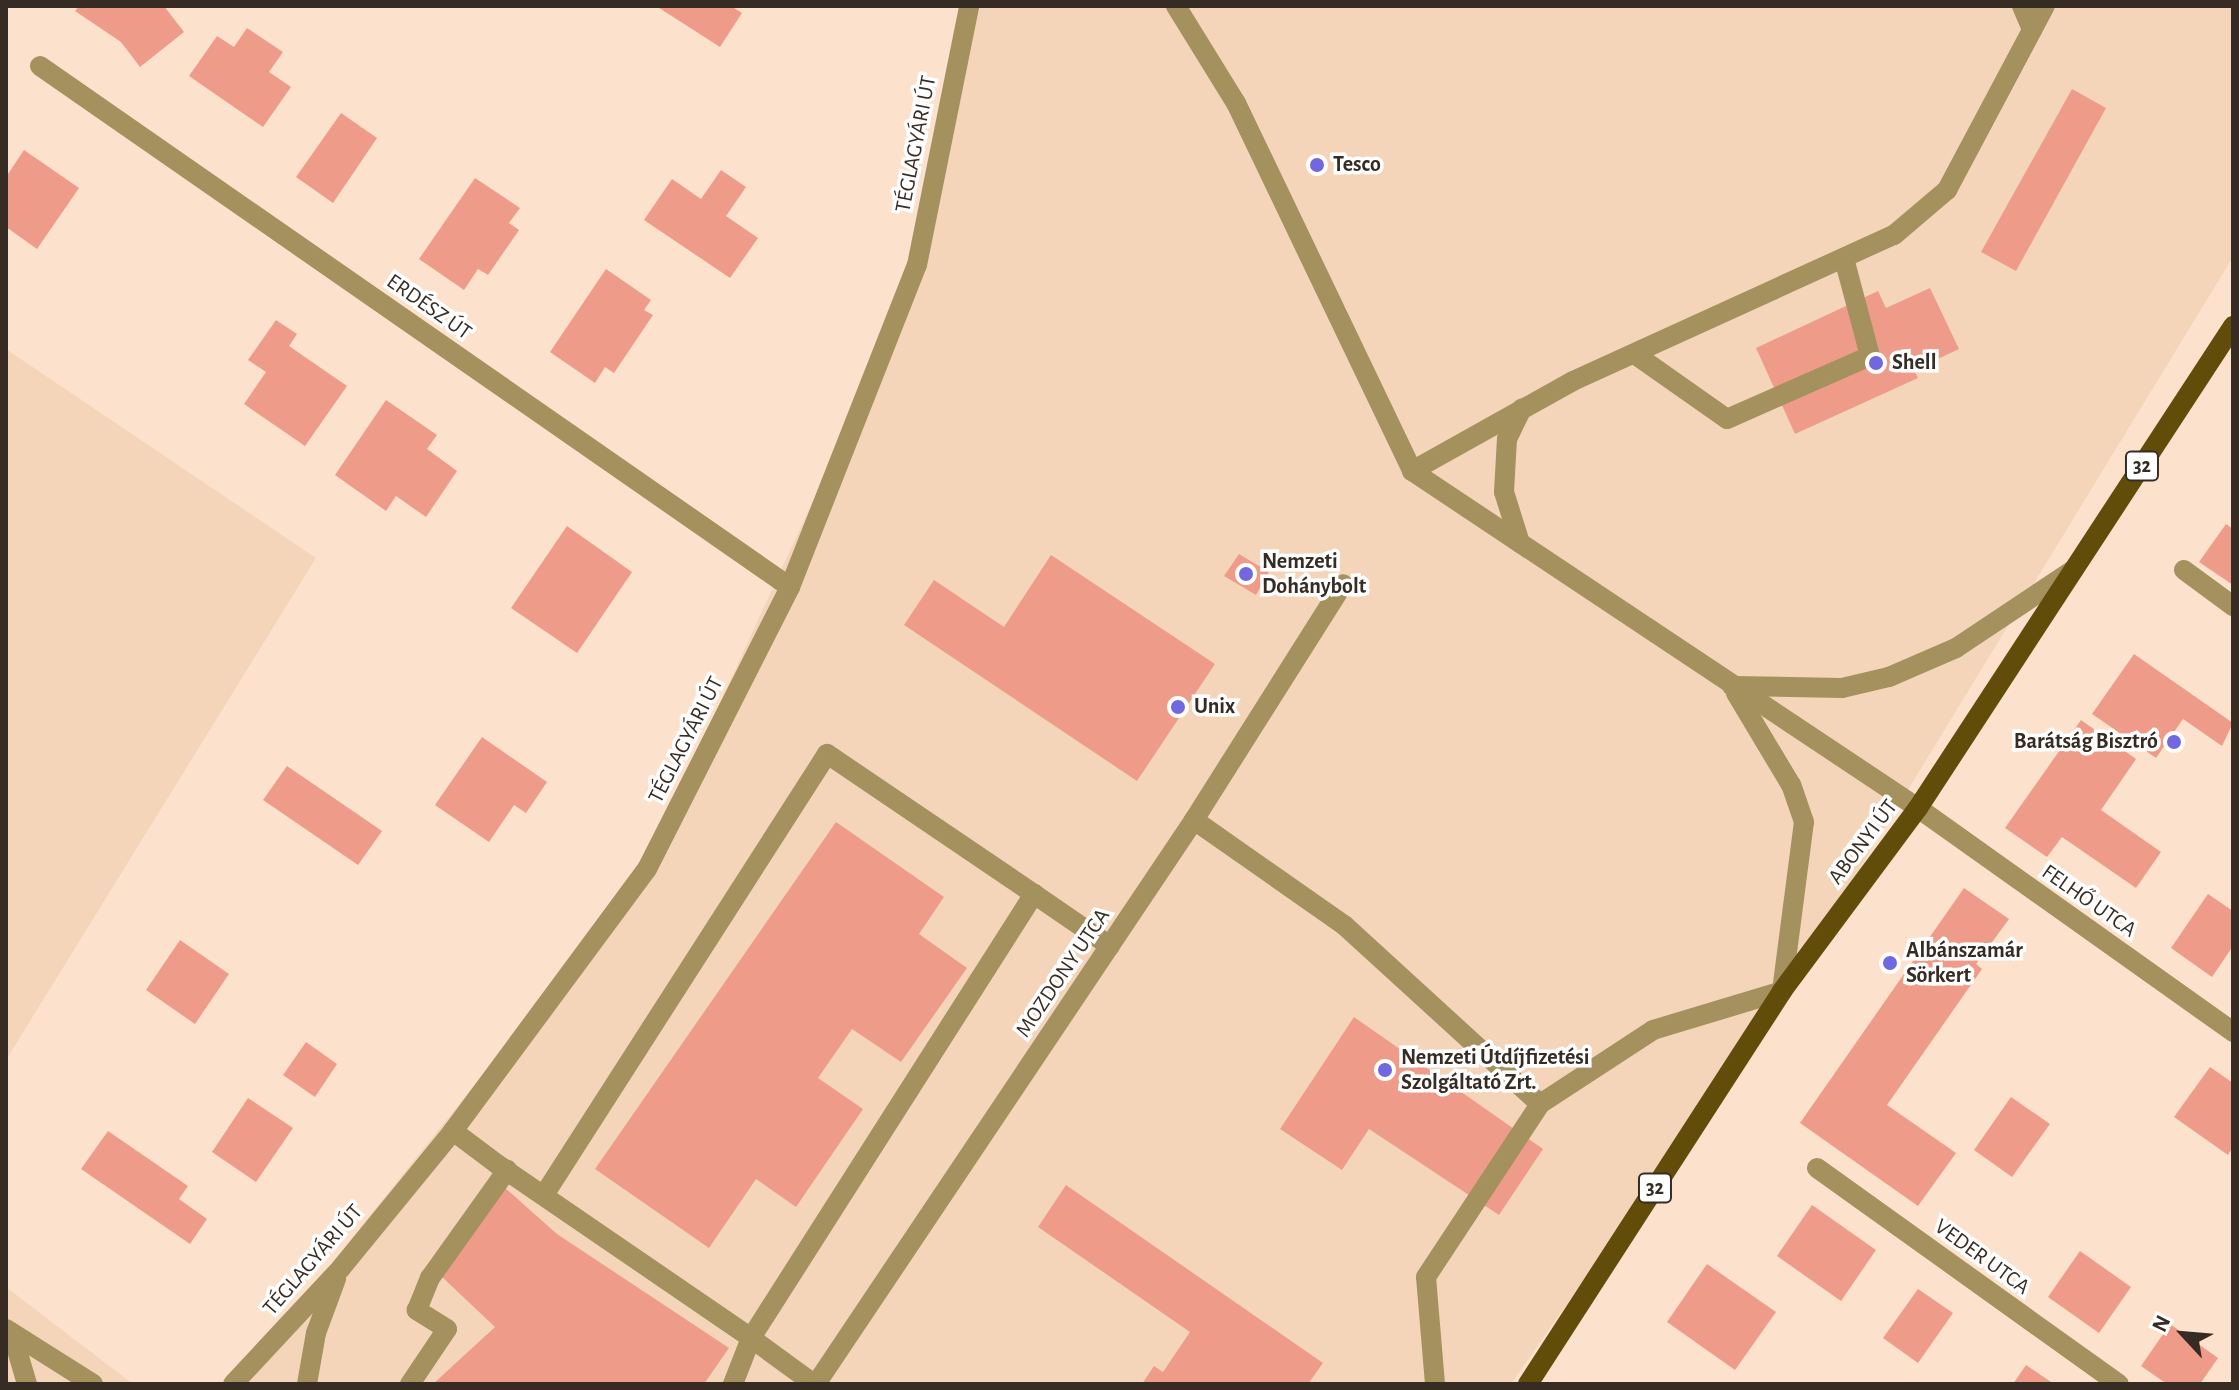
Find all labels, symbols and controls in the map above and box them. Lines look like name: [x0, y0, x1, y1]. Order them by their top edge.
street label: TÉGLAGYÁRI ÚT: [890, 73, 942, 215]
place label: Tesco: [1333, 152, 1381, 178]
marker: Tesco: [1308, 156, 1326, 174]
street label: ERDÉSZ ÚT: [381, 268, 477, 346]
place label: Shell: [1892, 350, 1936, 376]
marker: Shell: [1867, 354, 1885, 372]
road number: 32: [2124, 450, 2160, 482]
place label: Nemzeti Dohánybolt: [1262, 548, 1366, 600]
marker: Nemzeti Dohánybolt: [1237, 565, 1255, 583]
street label: TÉGLAGYÁRI ÚT: [643, 672, 729, 808]
place label: Unix: [1194, 694, 1235, 720]
marker: Unix: [1169, 698, 1187, 716]
place label: Barátság Bisztró: [2014, 729, 2158, 755]
marker: Barátság Bisztró: [2165, 733, 2183, 751]
street label: ABONYI ÚT: [1823, 794, 1903, 890]
street label: FELHŐ UTCA: [2037, 859, 2141, 943]
street label: MOZDONY UTCA: [1010, 904, 1116, 1042]
place label: Albánszamár Sörkert: [1906, 937, 2023, 988]
marker: Albánszamár Sörkert: [1881, 954, 1899, 972]
place label: Nemzeti Útdíjfizetési Szolgáltató Zrt.: [1401, 1044, 1590, 1096]
marker: Nemzeti Útdíjfizetési Szolgáltató Zrt.: [1376, 1061, 1394, 1079]
road number: 32: [1637, 1172, 1673, 1204]
street label: TÉGLAGYÁRI ÚT: [258, 1199, 368, 1321]
street label: VEDER UTCA: [1929, 1214, 2035, 1300]
north arrow: [2143, 1294, 2223, 1374]
text: N: [2148, 1312, 2175, 1335]

